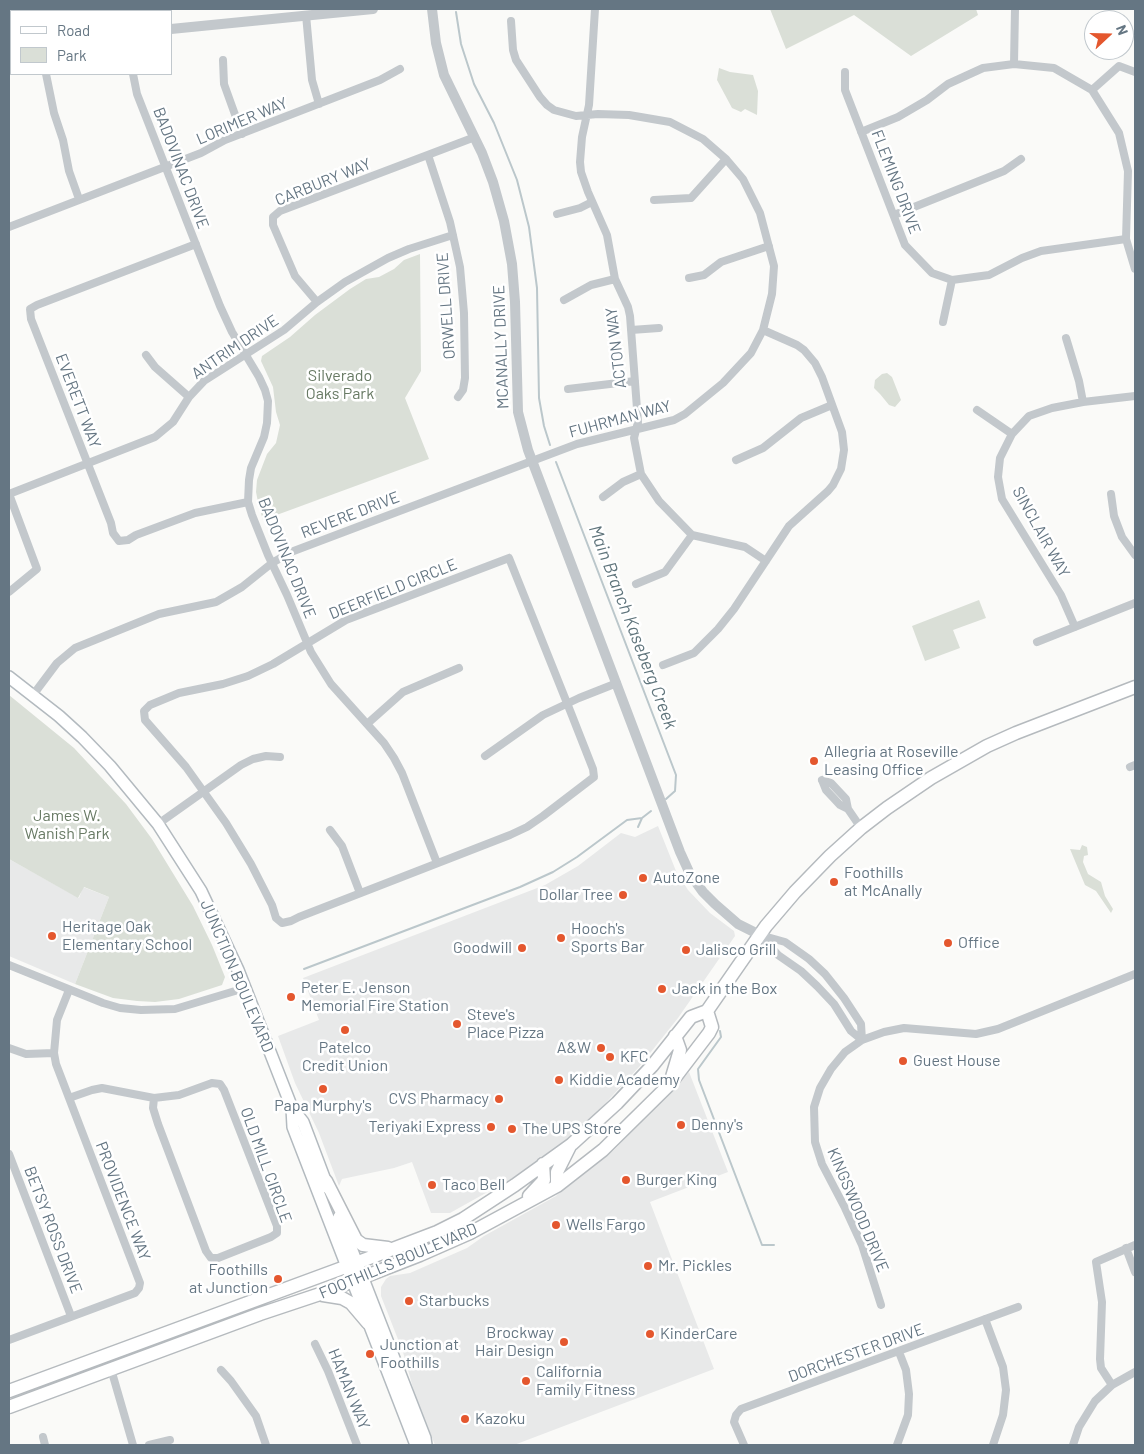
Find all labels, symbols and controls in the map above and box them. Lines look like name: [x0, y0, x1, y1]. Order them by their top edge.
legend: [10, 10, 172, 75]
north arrow: [1084, 10, 1134, 60]
text: Road: [57, 21, 90, 39]
text: N: [1113, 22, 1132, 37]
text: Park: [57, 46, 86, 64]
street label: LORIMER WAY: [193, 93, 291, 149]
street label: BADOVINAC DRIVE: [149, 105, 213, 231]
street label: FLEMING DRIVE: [867, 127, 925, 237]
street label: CARBURY WAY: [272, 154, 374, 210]
street label: ORWELL DRIVE: [433, 252, 459, 360]
street label: MCANALLY DRIVE: [489, 285, 513, 409]
street label: ACTON WAY: [602, 306, 630, 390]
street label: ANTRIM DRIVE: [188, 311, 282, 383]
street label: EVERETT WAY: [51, 351, 105, 451]
park label: Silverado Oaks Park: [306, 366, 374, 404]
street label: FUHRMAN WAY: [567, 396, 673, 442]
street label: SINCLAIR WAY: [1008, 483, 1074, 581]
street label: REVERE DRIVE: [298, 487, 402, 543]
street label: BADOVINAC DRIVE: [254, 495, 320, 621]
water label: Main Branch Kaseberg Creek: [584, 522, 682, 732]
street label: DEERFIELD CIRCLE: [326, 555, 460, 623]
place label: Allegria at Roseville Leasing Office: [824, 742, 959, 780]
marker: Allegria at Roseville Leasing Office: [808, 755, 820, 767]
park label: James W. Wanish Park: [24, 806, 110, 844]
place label: Foothills at McAnally: [844, 863, 922, 901]
place label: AutoZone: [653, 868, 720, 888]
marker: AutoZone: [637, 872, 649, 884]
marker: Foothills at McAnally: [828, 876, 840, 888]
place label: Dollar Tree: [539, 885, 613, 905]
marker: Dollar Tree: [617, 889, 629, 901]
street label: JUNCTION BOULEVARD: [196, 897, 278, 1055]
place label: Heritage Oak Elementary School: [62, 917, 192, 955]
place label: Hooch's Sports Bar: [571, 919, 644, 957]
marker: Heritage Oak Elementary School: [46, 930, 58, 942]
marker: Hooch's Sports Bar: [555, 932, 567, 944]
place label: Office: [958, 933, 1000, 953]
marker: Office: [942, 937, 954, 949]
place label: Goodwill: [453, 938, 512, 958]
place label: Jalisco Grill: [696, 940, 776, 960]
marker: Goodwill: [516, 942, 528, 954]
marker: Jalisco Grill: [680, 944, 692, 956]
place label: Peter E. Jenson Memorial Fire Station: [301, 978, 449, 1016]
place label: Jack in the Box: [672, 979, 777, 999]
marker: Jack in the Box: [656, 983, 668, 995]
marker: Peter E. Jenson Memorial Fire Station: [285, 991, 297, 1003]
place label: Steve's Place Pizza: [467, 1005, 544, 1043]
marker: Steve's Place Pizza: [451, 1018, 463, 1030]
marker: Patelco Credit Union: [339, 1024, 351, 1036]
place label: Patelco Credit Union: [302, 1038, 388, 1076]
place label: A&W: [557, 1038, 591, 1058]
marker: A&W: [595, 1042, 607, 1054]
place label: KFC: [620, 1047, 649, 1067]
marker: KFC: [604, 1051, 616, 1063]
place label: Guest House: [913, 1051, 1000, 1071]
marker: Guest House: [897, 1055, 909, 1067]
place label: Kiddie Academy: [569, 1070, 680, 1090]
marker: Kiddie Academy: [553, 1074, 565, 1086]
marker: Papa Murphy's: [317, 1083, 329, 1095]
place label: CVS Pharmacy: [388, 1089, 489, 1109]
marker: CVS Pharmacy: [493, 1093, 505, 1105]
place label: Papa Murphy's: [274, 1096, 372, 1116]
street label: OLD MILL CIRCLE: [236, 1105, 296, 1225]
place label: Denny's: [691, 1115, 743, 1135]
place label: Teriyaki Express: [368, 1117, 481, 1137]
place label: The UPS Store: [522, 1119, 622, 1139]
marker: Denny's: [675, 1119, 687, 1131]
marker: Teriyaki Express: [485, 1121, 497, 1133]
marker: The UPS Store: [506, 1123, 518, 1135]
street label: PROVIDENCE WAY: [91, 1139, 155, 1263]
street label: KINGSWOOD DRIVE: [823, 1145, 893, 1275]
street label: BETSY ROSS DRIVE: [20, 1164, 86, 1296]
place label: Burger King: [636, 1170, 717, 1190]
marker: Burger King: [620, 1174, 632, 1186]
place label: Taco Bell: [442, 1175, 505, 1195]
marker: Taco Bell: [426, 1179, 438, 1191]
place label: Wells Fargo: [566, 1215, 646, 1235]
street label: FOOTHILLS BOULEVARD: [316, 1219, 480, 1303]
marker: Wells Fargo: [550, 1219, 562, 1231]
place label: Mr. Pickles: [658, 1256, 732, 1276]
place label: Foothills at Junction: [189, 1260, 268, 1298]
marker: Mr. Pickles: [642, 1260, 654, 1272]
marker: Foothills at Junction: [272, 1273, 284, 1285]
place label: Starbucks: [419, 1291, 489, 1311]
marker: Starbucks: [403, 1295, 415, 1307]
street label: DORCHESTER DRIVE: [786, 1320, 926, 1386]
place label: Brockway Hair Design: [475, 1323, 554, 1361]
place label: KinderCare: [660, 1324, 738, 1344]
marker: KinderCare: [644, 1328, 656, 1340]
place label: Junction at Foothills: [380, 1335, 459, 1373]
marker: Brockway Hair Design: [558, 1336, 570, 1348]
street label: HAMAN WAY: [324, 1346, 374, 1432]
marker: Junction at Foothills: [364, 1348, 376, 1360]
place label: California Family Fitness: [536, 1362, 635, 1400]
marker: California Family Fitness: [520, 1375, 532, 1387]
place label: Kazoku: [475, 1409, 525, 1429]
marker: Kazoku: [459, 1413, 471, 1425]

